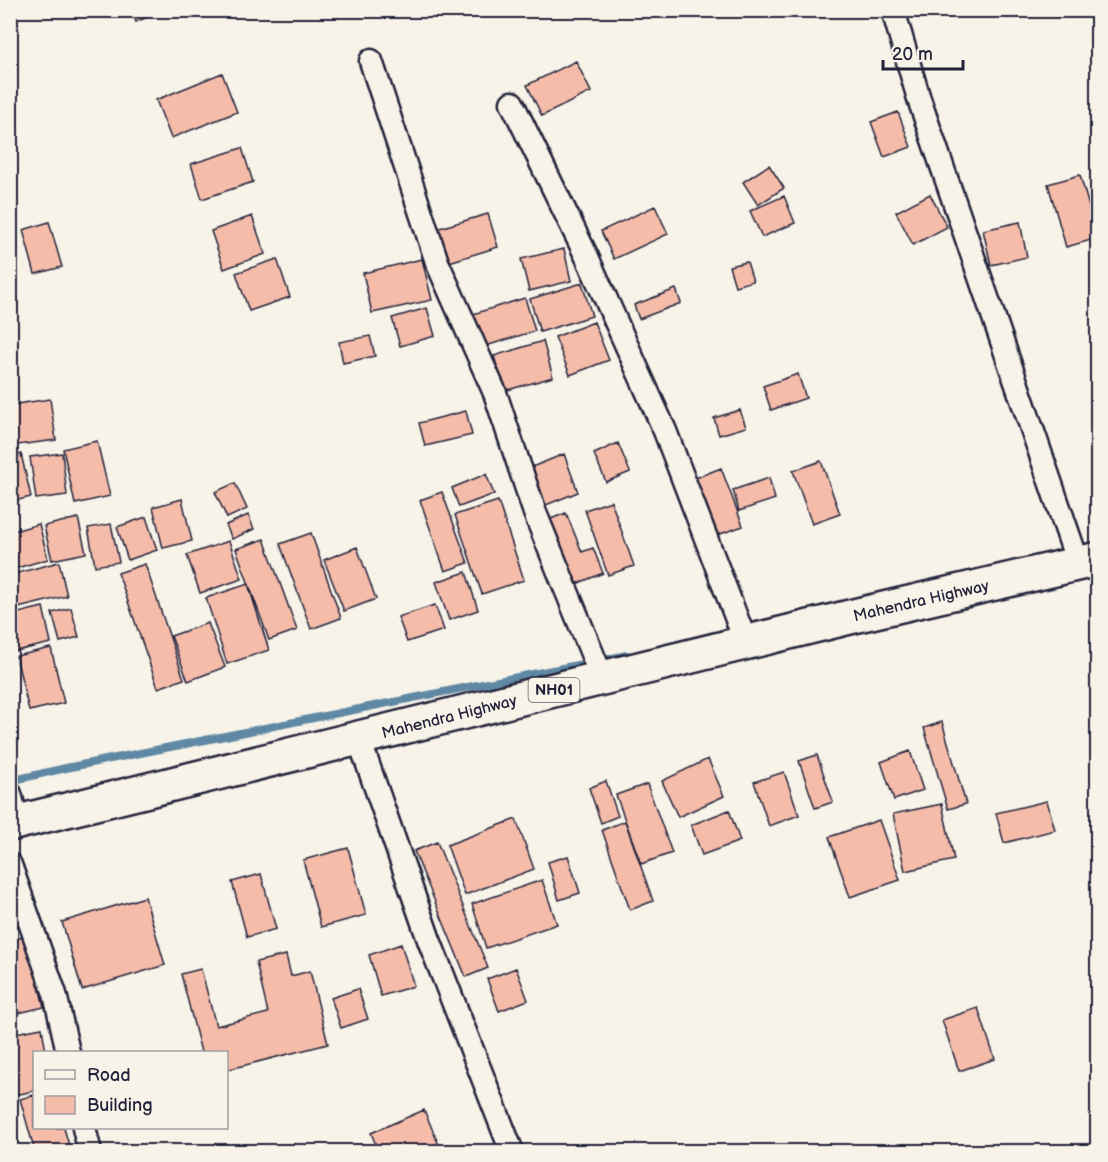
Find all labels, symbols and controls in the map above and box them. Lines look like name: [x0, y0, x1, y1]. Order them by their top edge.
scale bar: [883, 33, 962, 71]
text: 20 m: [892, 44, 933, 65]
street label: Mahendra Highway: [852, 576, 992, 626]
road number: NH01: [528, 678, 580, 702]
street label: Mahendra Highway: [380, 691, 520, 743]
legend: [33, 1051, 228, 1129]
text: Road: [87, 1065, 131, 1086]
text: Building: [87, 1095, 153, 1116]

